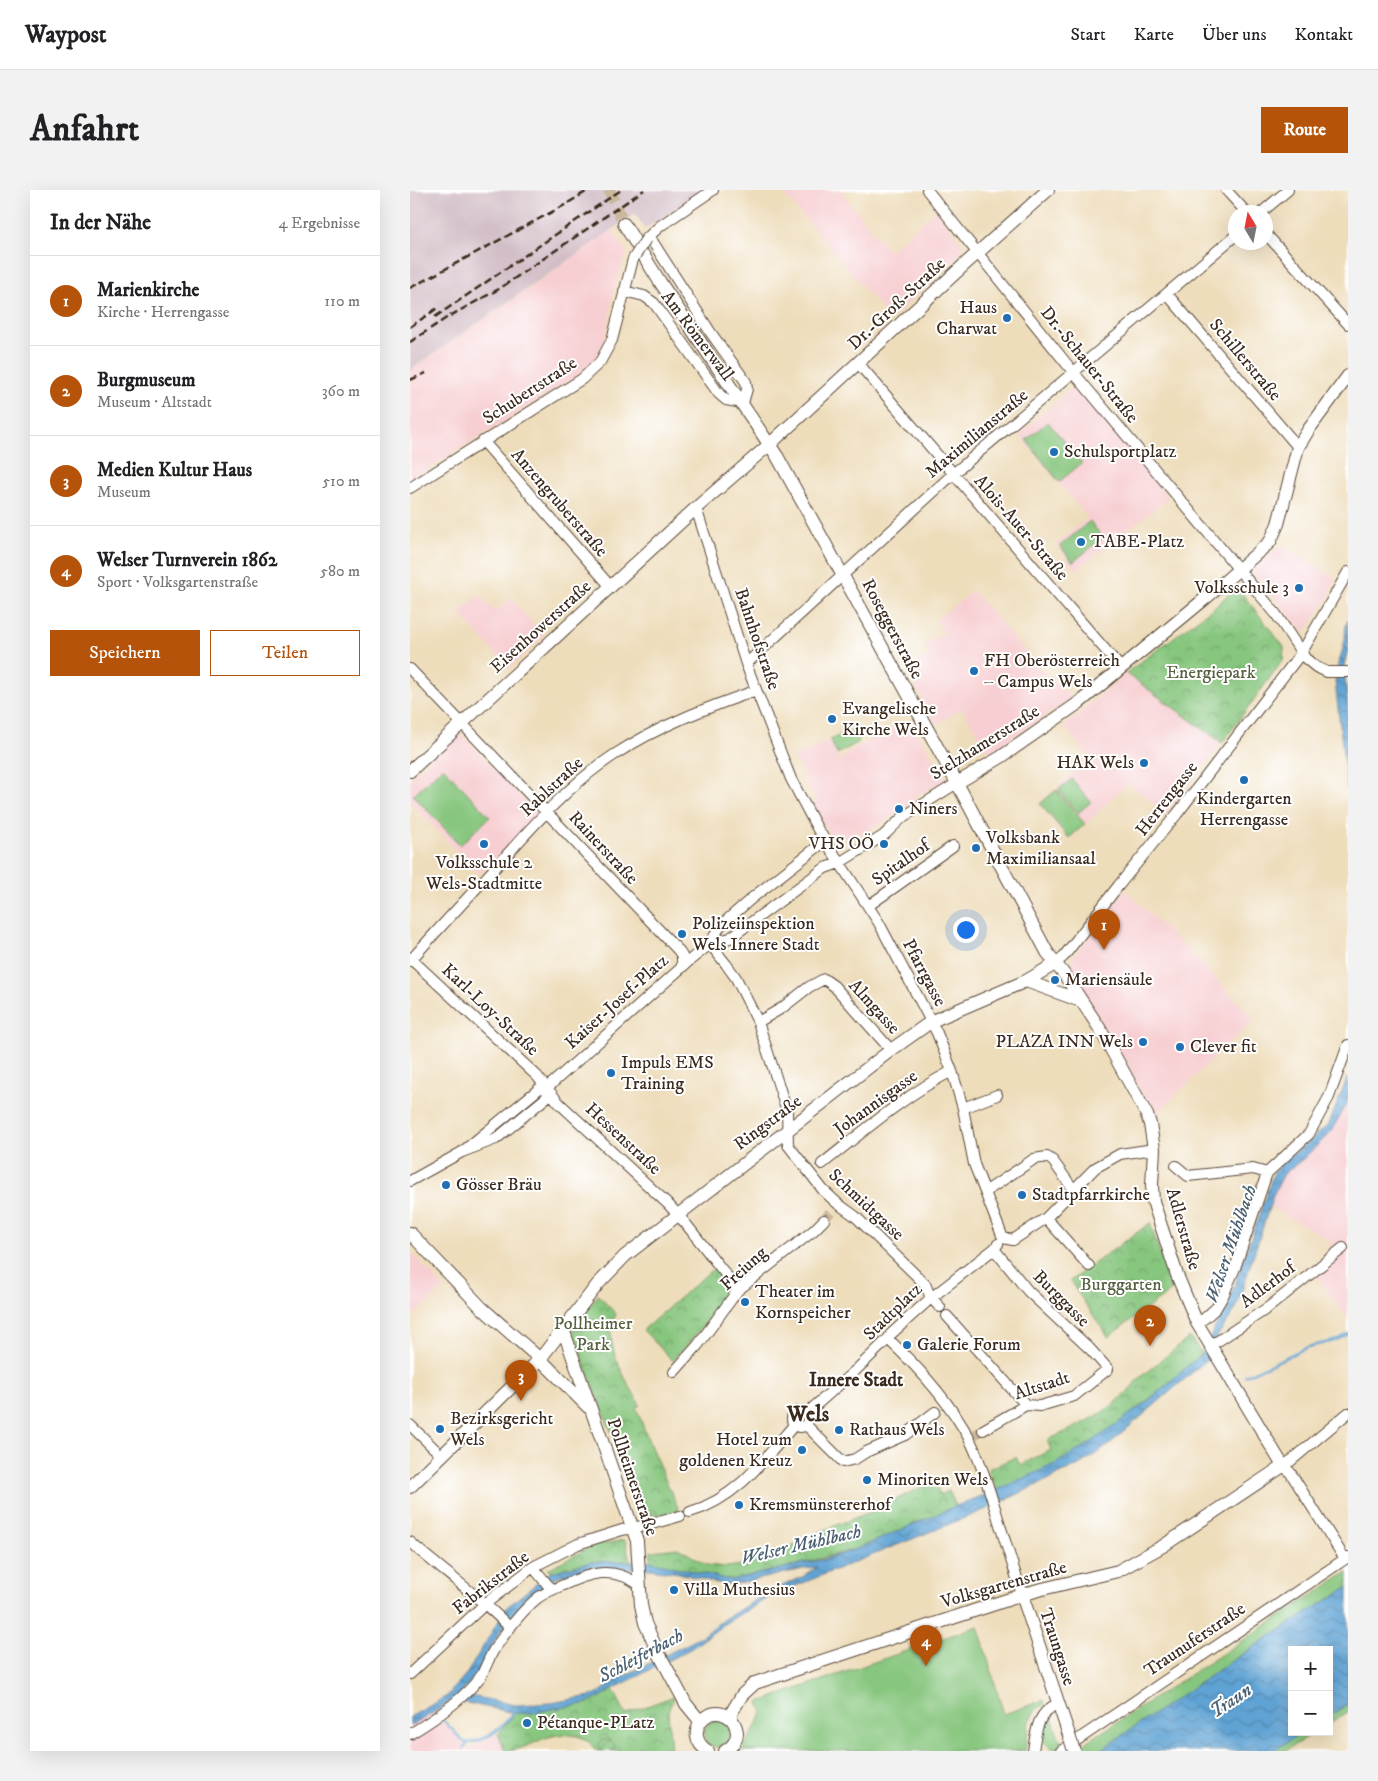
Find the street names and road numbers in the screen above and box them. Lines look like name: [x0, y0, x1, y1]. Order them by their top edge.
street label: Dr.-Groß-Straße: [844, 253, 950, 355]
street label: Am Römerwall: [656, 287, 738, 386]
street label: Dr.-Schauer-Straße: [1035, 302, 1143, 428]
street label: Schillerstraße: [1204, 314, 1286, 406]
street label: Schubertstraße: [479, 352, 581, 430]
street label: Maximilianstraße: [921, 385, 1033, 483]
street label: Anzengruberstraße: [506, 444, 612, 562]
street label: Alois-Auer-Straße: [969, 471, 1073, 585]
street label: Roseggerstraße: [856, 575, 928, 683]
street label: Eisenhowerstraße: [486, 576, 596, 678]
street label: Bahnhofstraße: [729, 585, 785, 693]
street label: Stelzhamerstraße: [926, 701, 1044, 785]
street label: Rablstraße: [516, 752, 588, 822]
street label: Herrengasse: [1131, 757, 1203, 841]
street label: Rainerstraße: [564, 807, 642, 889]
street label: Spitalhof: [868, 833, 937, 891]
street label: Pfarrgasse: [897, 936, 951, 1010]
street label: Kaiser-Josef-Platz: [561, 950, 673, 1054]
street label: Karl-Loy-Straße: [437, 959, 543, 1061]
street label: Almgasse: [844, 975, 904, 1039]
street label: Johannisgasse: [828, 1065, 922, 1142]
street label: Ringstraße: [730, 1090, 806, 1156]
street label: Hessenstraße: [581, 1098, 665, 1180]
street label: Schmidtgasse: [824, 1164, 908, 1246]
street label: Adlerstraße: [1161, 1185, 1205, 1273]
street label: Freiung: [716, 1242, 772, 1296]
street label: Adlerhof: [1236, 1255, 1303, 1313]
street label: Burggasse: [1028, 1266, 1094, 1332]
street label: Stadtplatz: [859, 1279, 927, 1345]
street label: Altstadt: [1012, 1367, 1073, 1405]
street label: Pollheimerstraße: [602, 1415, 662, 1539]
street label: Fabrikstraße: [448, 1546, 534, 1620]
street label: Volksgartenstraße: [938, 1557, 1069, 1614]
street label: Traunuferstraße: [1140, 1598, 1250, 1682]
street label: Traungasse: [1034, 1605, 1080, 1689]

